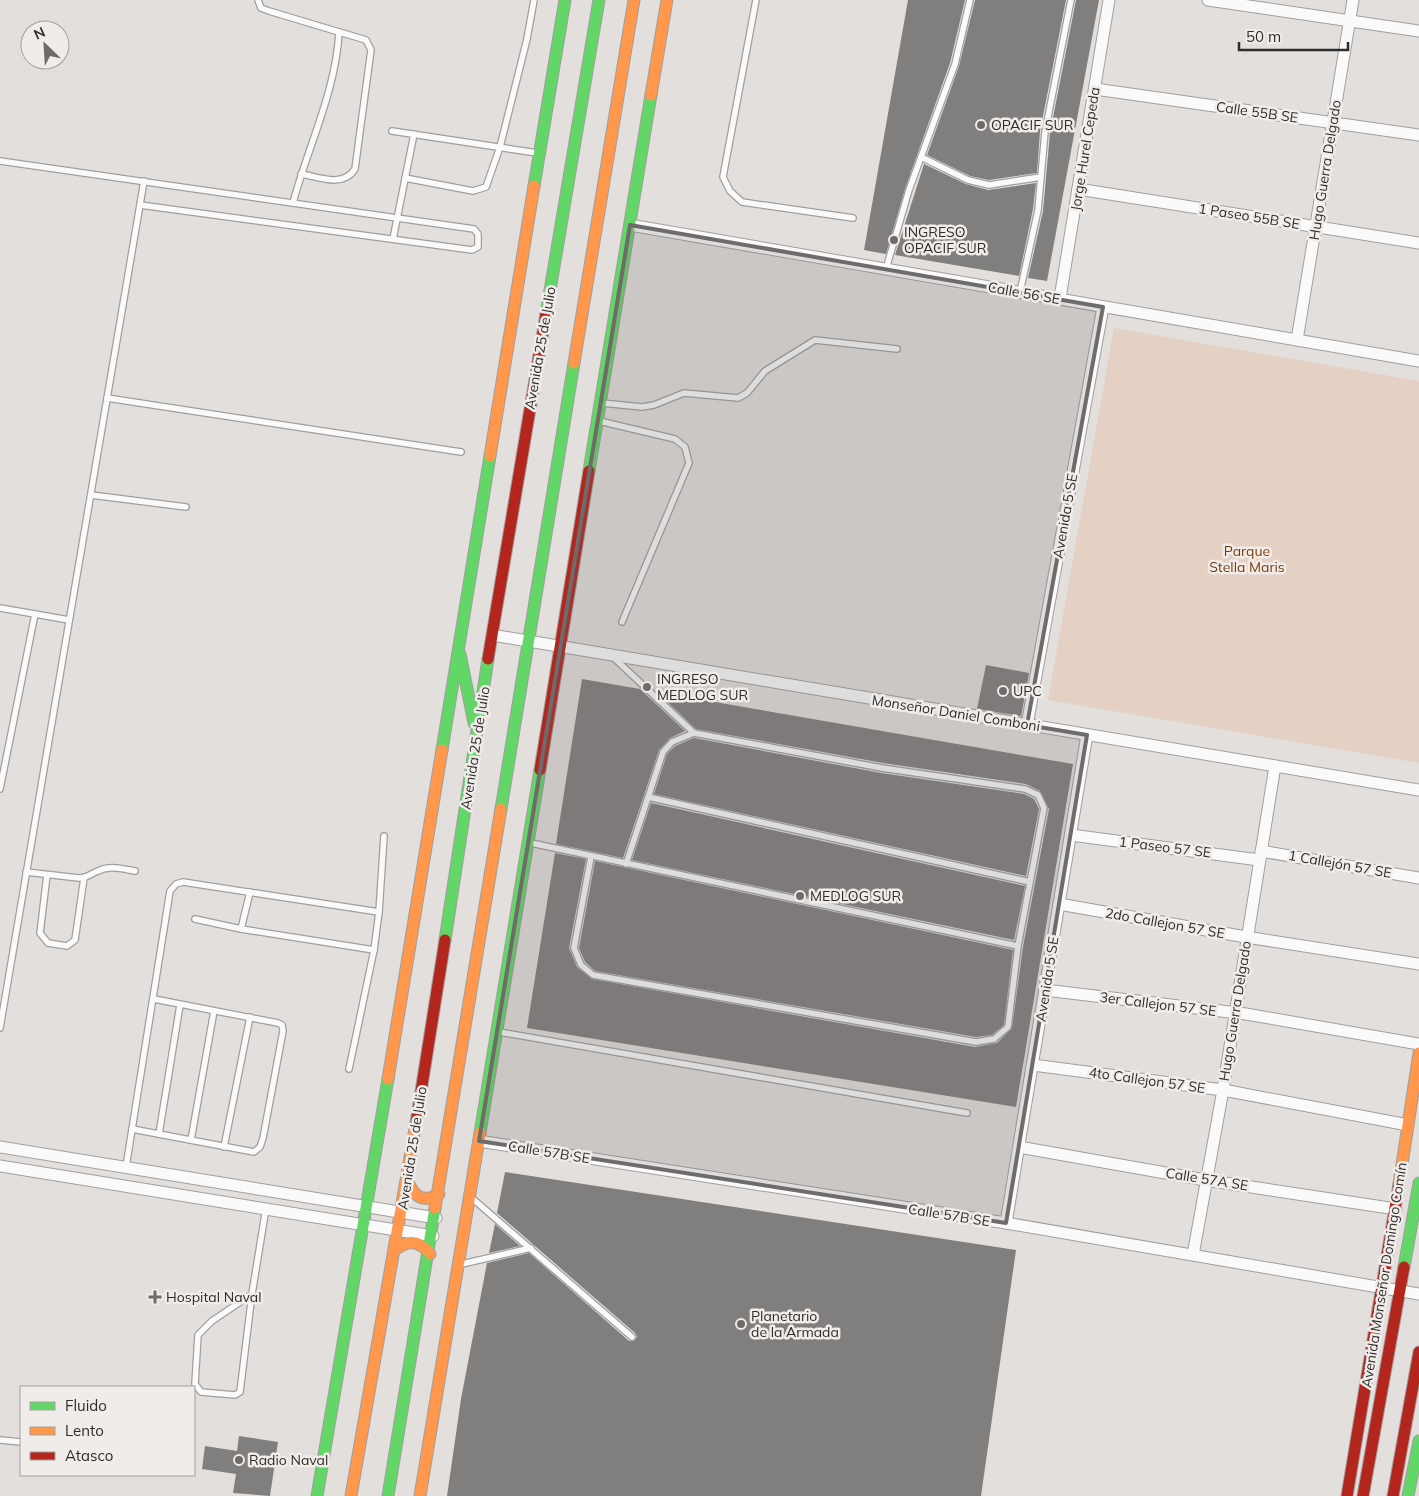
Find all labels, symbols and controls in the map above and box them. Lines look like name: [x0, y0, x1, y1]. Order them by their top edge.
north arrow: [20, 20, 70, 70]
scale bar: [1239, 20, 1348, 52]
text: N: [31, 23, 48, 44]
text: 50 m: [1246, 27, 1281, 46]
street label: Jorge Hurel Cepeda: [1066, 86, 1104, 212]
street label: Calle 55B SE: [1215, 97, 1299, 127]
street label: Hugo Guerra Delgado: [1305, 99, 1345, 241]
place label: OPACIF SUR: [991, 116, 1074, 134]
marker: OPACIF SUR: [975, 119, 987, 131]
street label: 1 Paseo 55B SE: [1197, 199, 1301, 233]
place label: INGRESO OPACIF SUR: [904, 223, 987, 257]
marker: INGRESO OPACIF SUR: [888, 234, 900, 246]
street label: Calle 56 SE: [986, 278, 1062, 308]
street label: Avenida 25 de Julio: [520, 285, 560, 411]
street label: Avenida 5 SE: [1049, 472, 1081, 560]
park label: Parque Stella Maris: [1209, 542, 1285, 576]
place label: INGRESO MEDLOG SUR: [657, 670, 748, 704]
marker: INGRESO MEDLOG SUR: [641, 681, 653, 693]
place label: UPC: [1013, 682, 1042, 700]
street label: Avenida 25 de Julio: [456, 685, 494, 811]
marker: UPC: [997, 685, 1009, 697]
street label: Monseñor Daniel Comboni: [871, 691, 1041, 735]
street label: 1 Paseo 57 SE: [1118, 832, 1212, 862]
street label: 1 Callejón 57 SE: [1287, 846, 1393, 882]
place label: MEDLOG SUR: [810, 887, 901, 905]
marker: MEDLOG SUR: [794, 890, 806, 902]
street label: 2do Callejon 57 SE: [1104, 904, 1226, 942]
street label: Avenida 5 SE: [1031, 935, 1063, 1023]
street label: Hugo Guerra Delgado: [1215, 940, 1255, 1082]
street label: 3er Callejon 57 SE: [1099, 988, 1217, 1020]
street label: 4to Callejon 57 SE: [1088, 1063, 1206, 1097]
street label: Avenida 25 de Julio: [393, 1085, 431, 1211]
street label: Calle 57B SE: [507, 1137, 591, 1167]
street label: Avenida Monseñor Domingo Comín: [1357, 1161, 1411, 1389]
street label: Calle 57A SE: [1164, 1164, 1250, 1194]
street label: Calle 57B SE: [907, 1200, 991, 1230]
place label: Hospital Naval: [166, 1288, 262, 1306]
marker: Hospital Naval: [148, 1290, 162, 1304]
place label: Planetario de la Armada: [751, 1307, 839, 1341]
marker: Planetario de la Armada: [735, 1318, 747, 1330]
legend: [20, 1386, 195, 1476]
text: Fluido: [65, 1396, 107, 1415]
text: Lento: [65, 1421, 104, 1440]
text: Atasco: [65, 1446, 113, 1465]
place label: Radio Naval: [249, 1451, 328, 1469]
marker: Radio Naval: [233, 1454, 245, 1466]

